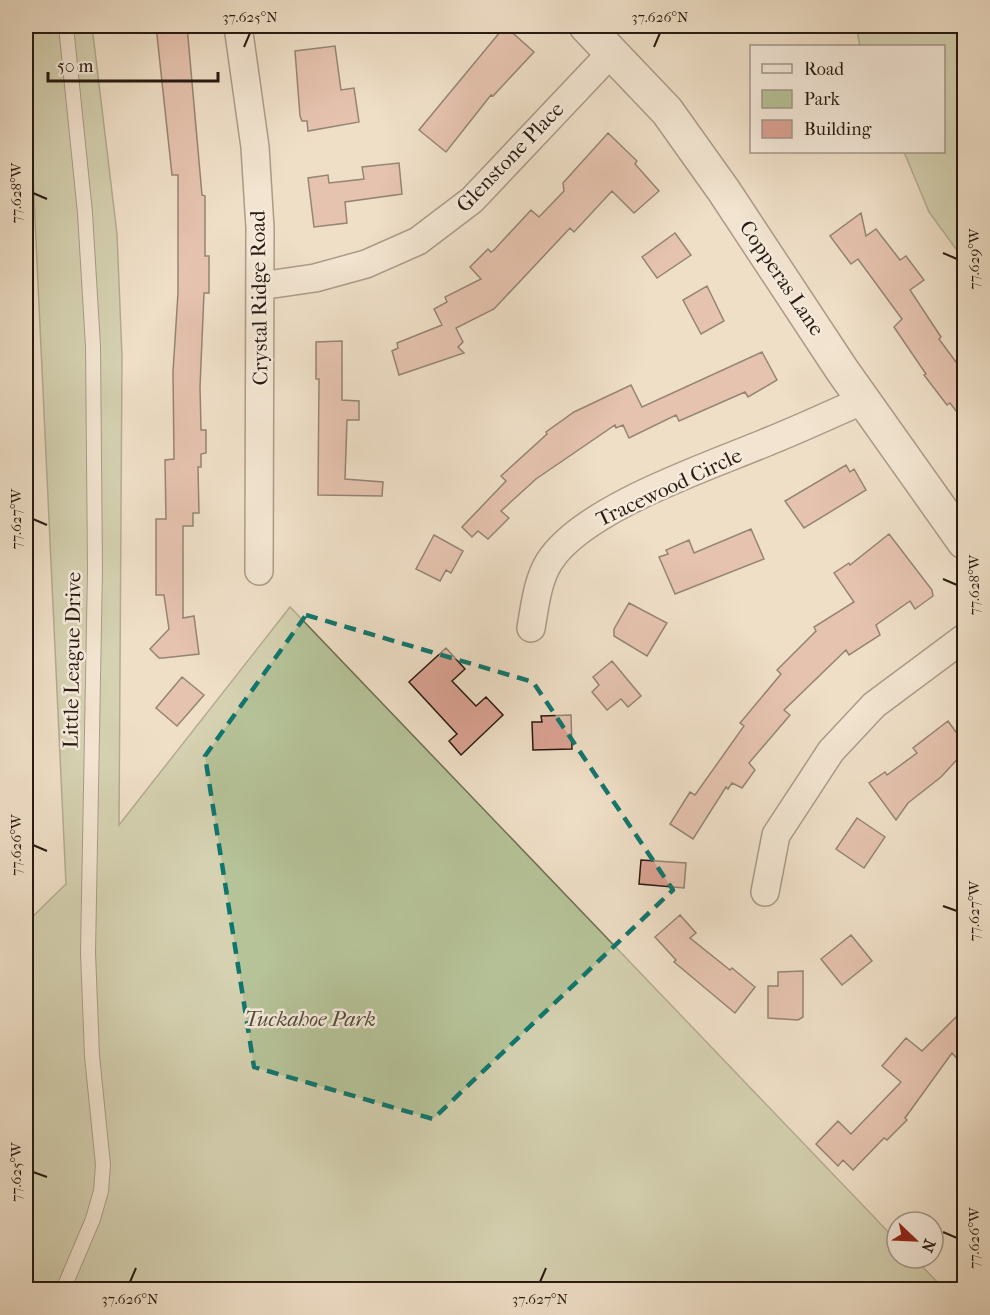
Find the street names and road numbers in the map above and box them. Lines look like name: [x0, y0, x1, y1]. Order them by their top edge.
street label: Glenstone Place: [451, 97, 569, 217]
street label: Crystal Ridge Road: [245, 210, 273, 386]
street label: Copperas Lane: [735, 216, 829, 340]
street label: Tracewood Circle: [593, 443, 745, 531]
street label: Little League Drive: [58, 571, 86, 749]

